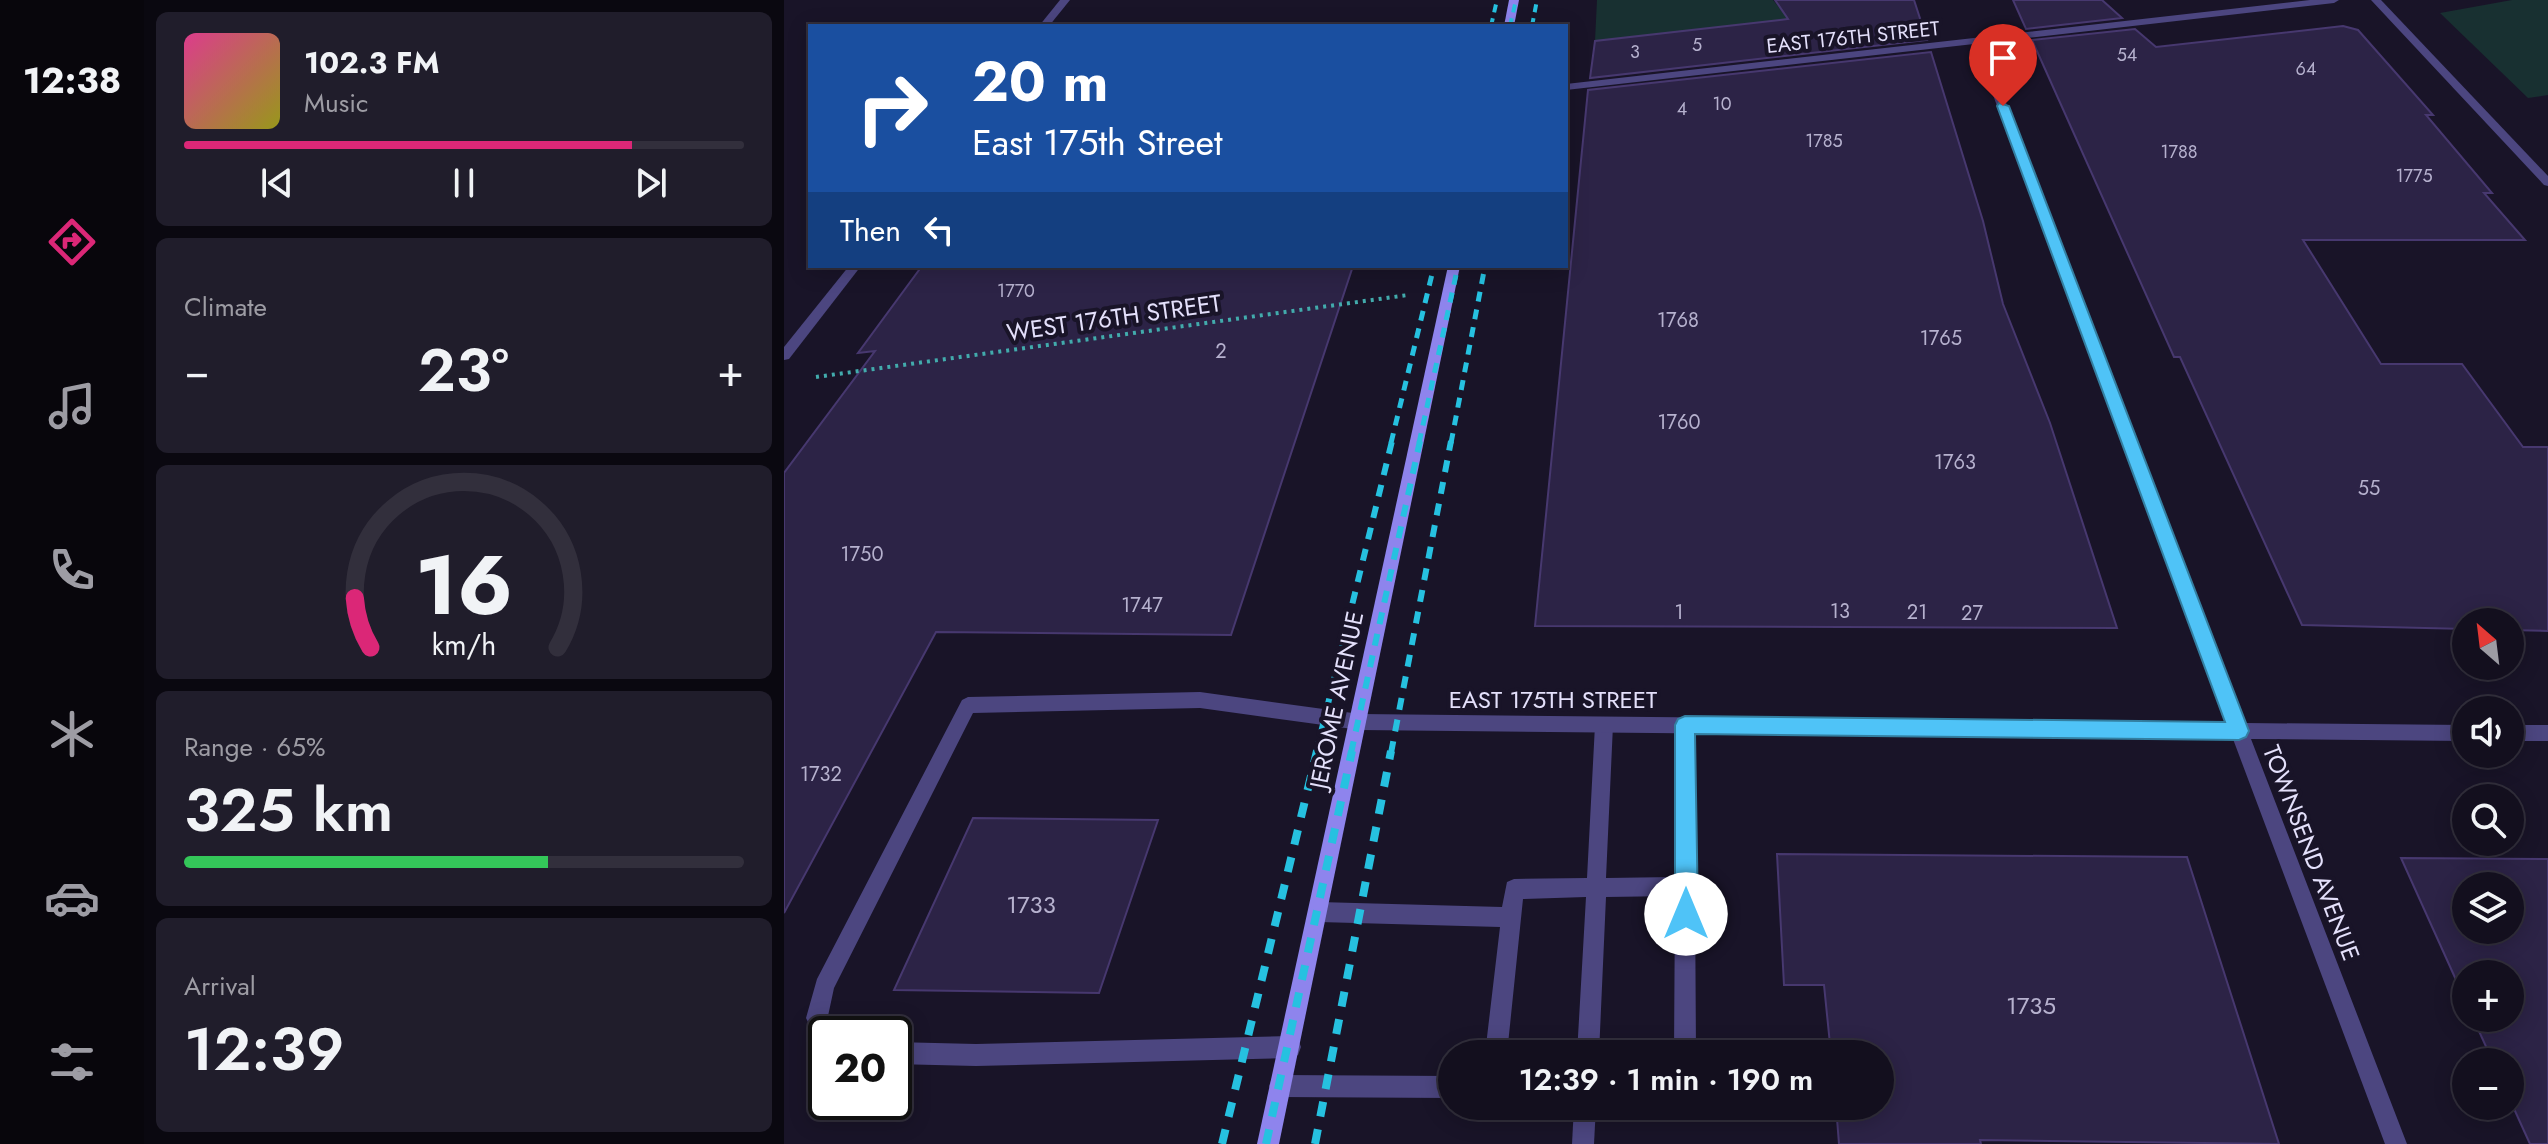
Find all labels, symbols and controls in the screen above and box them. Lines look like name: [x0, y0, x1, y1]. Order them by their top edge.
street label: EAST 176TH STREET: [1765, 14, 1942, 61]
pin: [1969, 24, 2037, 106]
house number: 5: [1692, 32, 1702, 58]
icon: arrive: [1981, 36, 2025, 80]
house number: 3: [1630, 39, 1640, 65]
text: 102.3 FM: [304, 41, 439, 84]
text: 20 m: [972, 41, 1109, 122]
house number: 54: [2117, 42, 2137, 68]
text: 12:38: [23, 54, 121, 106]
icon: right: [840, 56, 944, 160]
house number: 64: [2296, 56, 2316, 82]
text: Music: [304, 84, 368, 122]
house number: 10: [1713, 91, 1732, 117]
house number: 4: [1677, 96, 1687, 122]
text: East 175th Street: [972, 116, 1223, 168]
house number: 1785: [1805, 128, 1843, 154]
house number: 1788: [2160, 139, 2198, 165]
icon: previous: [255, 161, 299, 205]
icon: pause: [442, 161, 486, 205]
icon: next: [629, 161, 673, 205]
house number: 1775: [2395, 163, 2433, 189]
icon: left: [917, 208, 961, 252]
text: Then: [840, 209, 901, 252]
icon: directions: [44, 214, 100, 270]
house number: 1770: [997, 278, 1035, 304]
street label: WEST 176TH STREET: [1004, 285, 1224, 350]
text: Climate: [184, 288, 267, 326]
house number: 1768: [1657, 306, 1699, 335]
house number: 1765: [1920, 324, 1962, 353]
text: 23°: [418, 327, 509, 414]
house number: 2: [1215, 337, 1227, 366]
text: −: [184, 339, 210, 403]
text: +: [717, 339, 744, 403]
icon: music: [44, 378, 100, 434]
house number: 1760: [1657, 408, 1701, 437]
house number: 1763: [1934, 448, 1976, 477]
house number: 55: [2358, 474, 2380, 503]
text: 16: [415, 525, 513, 645]
house number: 1750: [841, 540, 883, 569]
icon: phone: [44, 542, 100, 598]
house number: 1747: [1121, 591, 1163, 620]
house number: 13: [1830, 597, 1850, 626]
house number: 1: [1675, 598, 1684, 627]
house number: 21: [1907, 598, 1927, 627]
house number: 27: [1961, 599, 1983, 628]
street label: JEROME AVENUE: [1300, 608, 1372, 795]
north arrow: [2452, 608, 2524, 680]
map controls: [2452, 608, 2524, 1120]
text: km/h: [432, 624, 496, 666]
street label: EAST 175TH STREET: [1449, 682, 1657, 717]
button: sound: [2452, 696, 2524, 768]
icon: climate: [44, 706, 100, 762]
text: Range · 65%: [184, 728, 326, 766]
street label: TOWNSEND AVENUE: [2254, 740, 2369, 966]
house number: 1732: [800, 760, 842, 789]
text: 325 km: [184, 767, 393, 854]
button: search: [2452, 784, 2524, 856]
icon: car: [44, 870, 100, 926]
position arrow: [1644, 872, 1728, 956]
button: layers: [2452, 872, 2524, 944]
house number: 1733: [1006, 887, 1056, 922]
button: +: [2452, 960, 2524, 1032]
text: Arrival: [184, 967, 256, 1005]
house number: 1735: [2006, 988, 2056, 1023]
text: 12:39: [184, 1006, 344, 1093]
speed limit sign: 20: [808, 1016, 912, 1120]
icon: filters: [44, 1034, 100, 1090]
button: −: [2452, 1048, 2524, 1120]
text: 12:39 · 1 min · 190 m: [1519, 1058, 1813, 1101]

